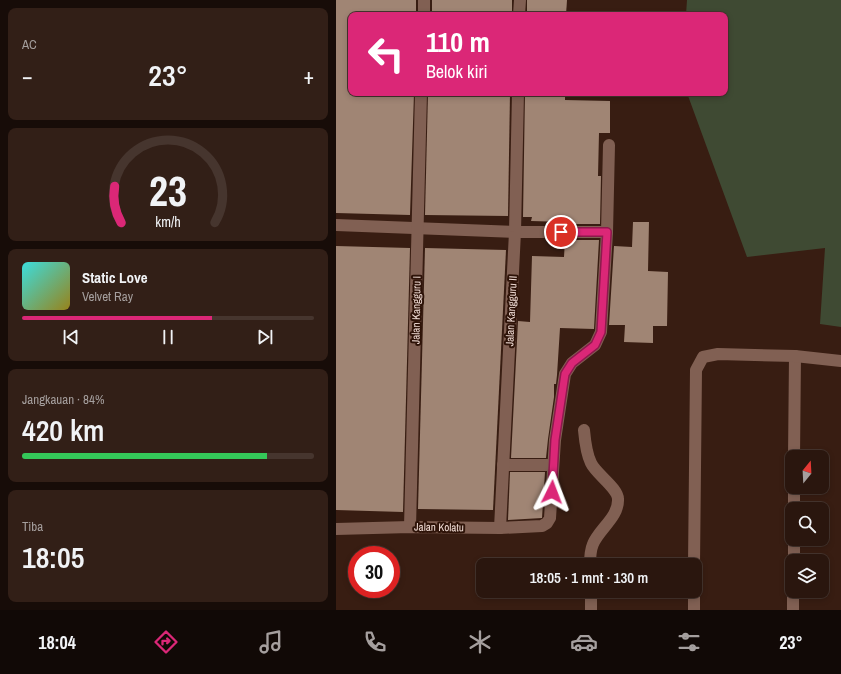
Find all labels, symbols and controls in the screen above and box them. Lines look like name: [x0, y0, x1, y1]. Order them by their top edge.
text: 110 m: [426, 23, 490, 61]
icon: left: [360, 28, 412, 80]
text: AC: [22, 36, 37, 53]
text: 23°: [148, 55, 188, 95]
text: Belok kiri: [426, 59, 488, 84]
text: −: [22, 61, 33, 91]
text: +: [303, 61, 314, 91]
text: 23: [149, 162, 187, 218]
text: km/h: [155, 211, 181, 230]
pin: [544, 215, 578, 249]
icon: arrive: [550, 221, 572, 243]
text: Static Love: [82, 267, 148, 288]
street label: Jalan Kangguru II: [502, 275, 520, 347]
street label: Jalan Kangguru I: [408, 276, 424, 344]
text: Velvet Ray: [82, 288, 133, 305]
icon: previous: [60, 326, 82, 348]
icon: pause: [157, 326, 179, 348]
icon: next: [254, 326, 276, 348]
text: Jangkauan · 84%: [22, 391, 104, 408]
text: 420 km: [22, 410, 104, 450]
north arrow: [785, 450, 829, 494]
map controls: [785, 450, 829, 598]
position arrow: [531, 471, 573, 513]
button: search: [785, 502, 829, 546]
text: Tiba: [22, 518, 43, 535]
street label: Jalan Kolatu: [414, 520, 464, 534]
text: 18:05: [22, 537, 84, 577]
speed limit sign: 30: [348, 546, 400, 598]
button: layers: [785, 554, 829, 598]
text: 18:05 · 1 mnt · 130 m: [530, 567, 648, 588]
icon: directions: [152, 628, 180, 656]
icon: music: [257, 628, 285, 656]
icon: phone: [361, 628, 389, 656]
icon: climate: [466, 628, 494, 656]
icon: car: [570, 628, 598, 656]
icon: filters: [675, 628, 703, 656]
text: 18:04: [38, 630, 76, 655]
text: 23°: [779, 630, 803, 655]

